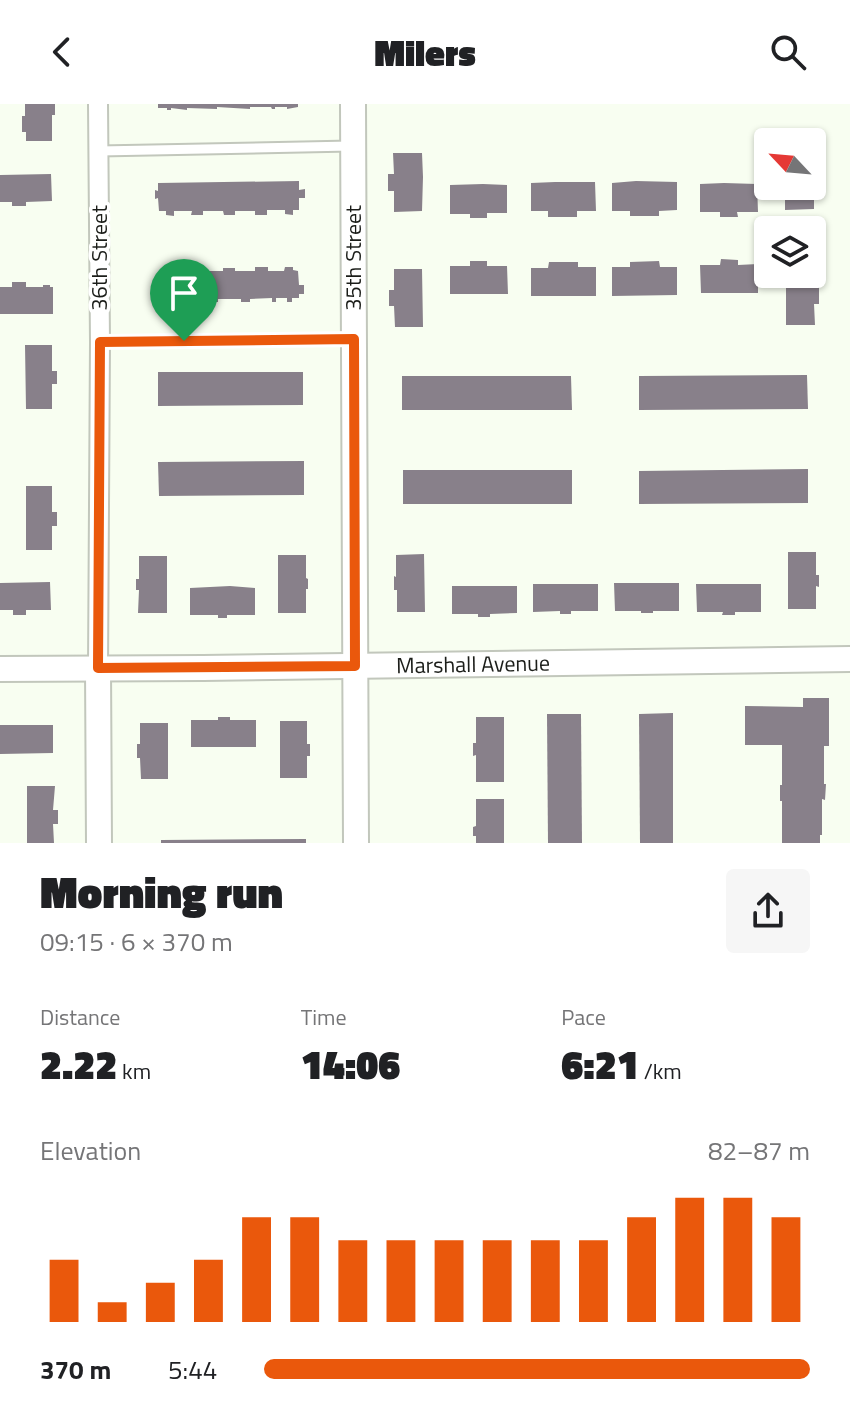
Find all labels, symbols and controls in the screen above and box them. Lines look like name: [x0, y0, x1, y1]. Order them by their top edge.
text: Milers: [374, 25, 476, 80]
icon: back: [40, 30, 84, 74]
icon: search: [766, 30, 810, 74]
north arrow: [754, 128, 826, 200]
map controls: [754, 128, 826, 288]
street label: 36th Street: [82, 205, 116, 311]
street label: 35th Street: [336, 205, 370, 311]
button: layers: [754, 216, 826, 288]
pin: [150, 259, 218, 341]
icon: arrive: [162, 271, 206, 315]
street label: Marshall Avenue: [396, 646, 550, 682]
text: Morning run: [40, 858, 283, 925]
button: share: [726, 869, 810, 953]
text: 09:15 · 6 × 370 m: [40, 922, 233, 961]
text: Distance: [40, 1000, 120, 1034]
text: Time: [301, 1000, 347, 1034]
text: Pace: [561, 1000, 606, 1034]
text: 2.22: [40, 1034, 117, 1095]
text: 14:06: [301, 1034, 400, 1095]
text: 6:21: [561, 1034, 639, 1095]
text: km: [117, 1054, 151, 1088]
text: /km: [639, 1054, 682, 1088]
text: Elevation: [40, 1131, 141, 1170]
text: 82–87 m: [708, 1131, 810, 1170]
text: 370 m: [40, 1350, 111, 1389]
text: 5:44: [168, 1350, 217, 1389]

